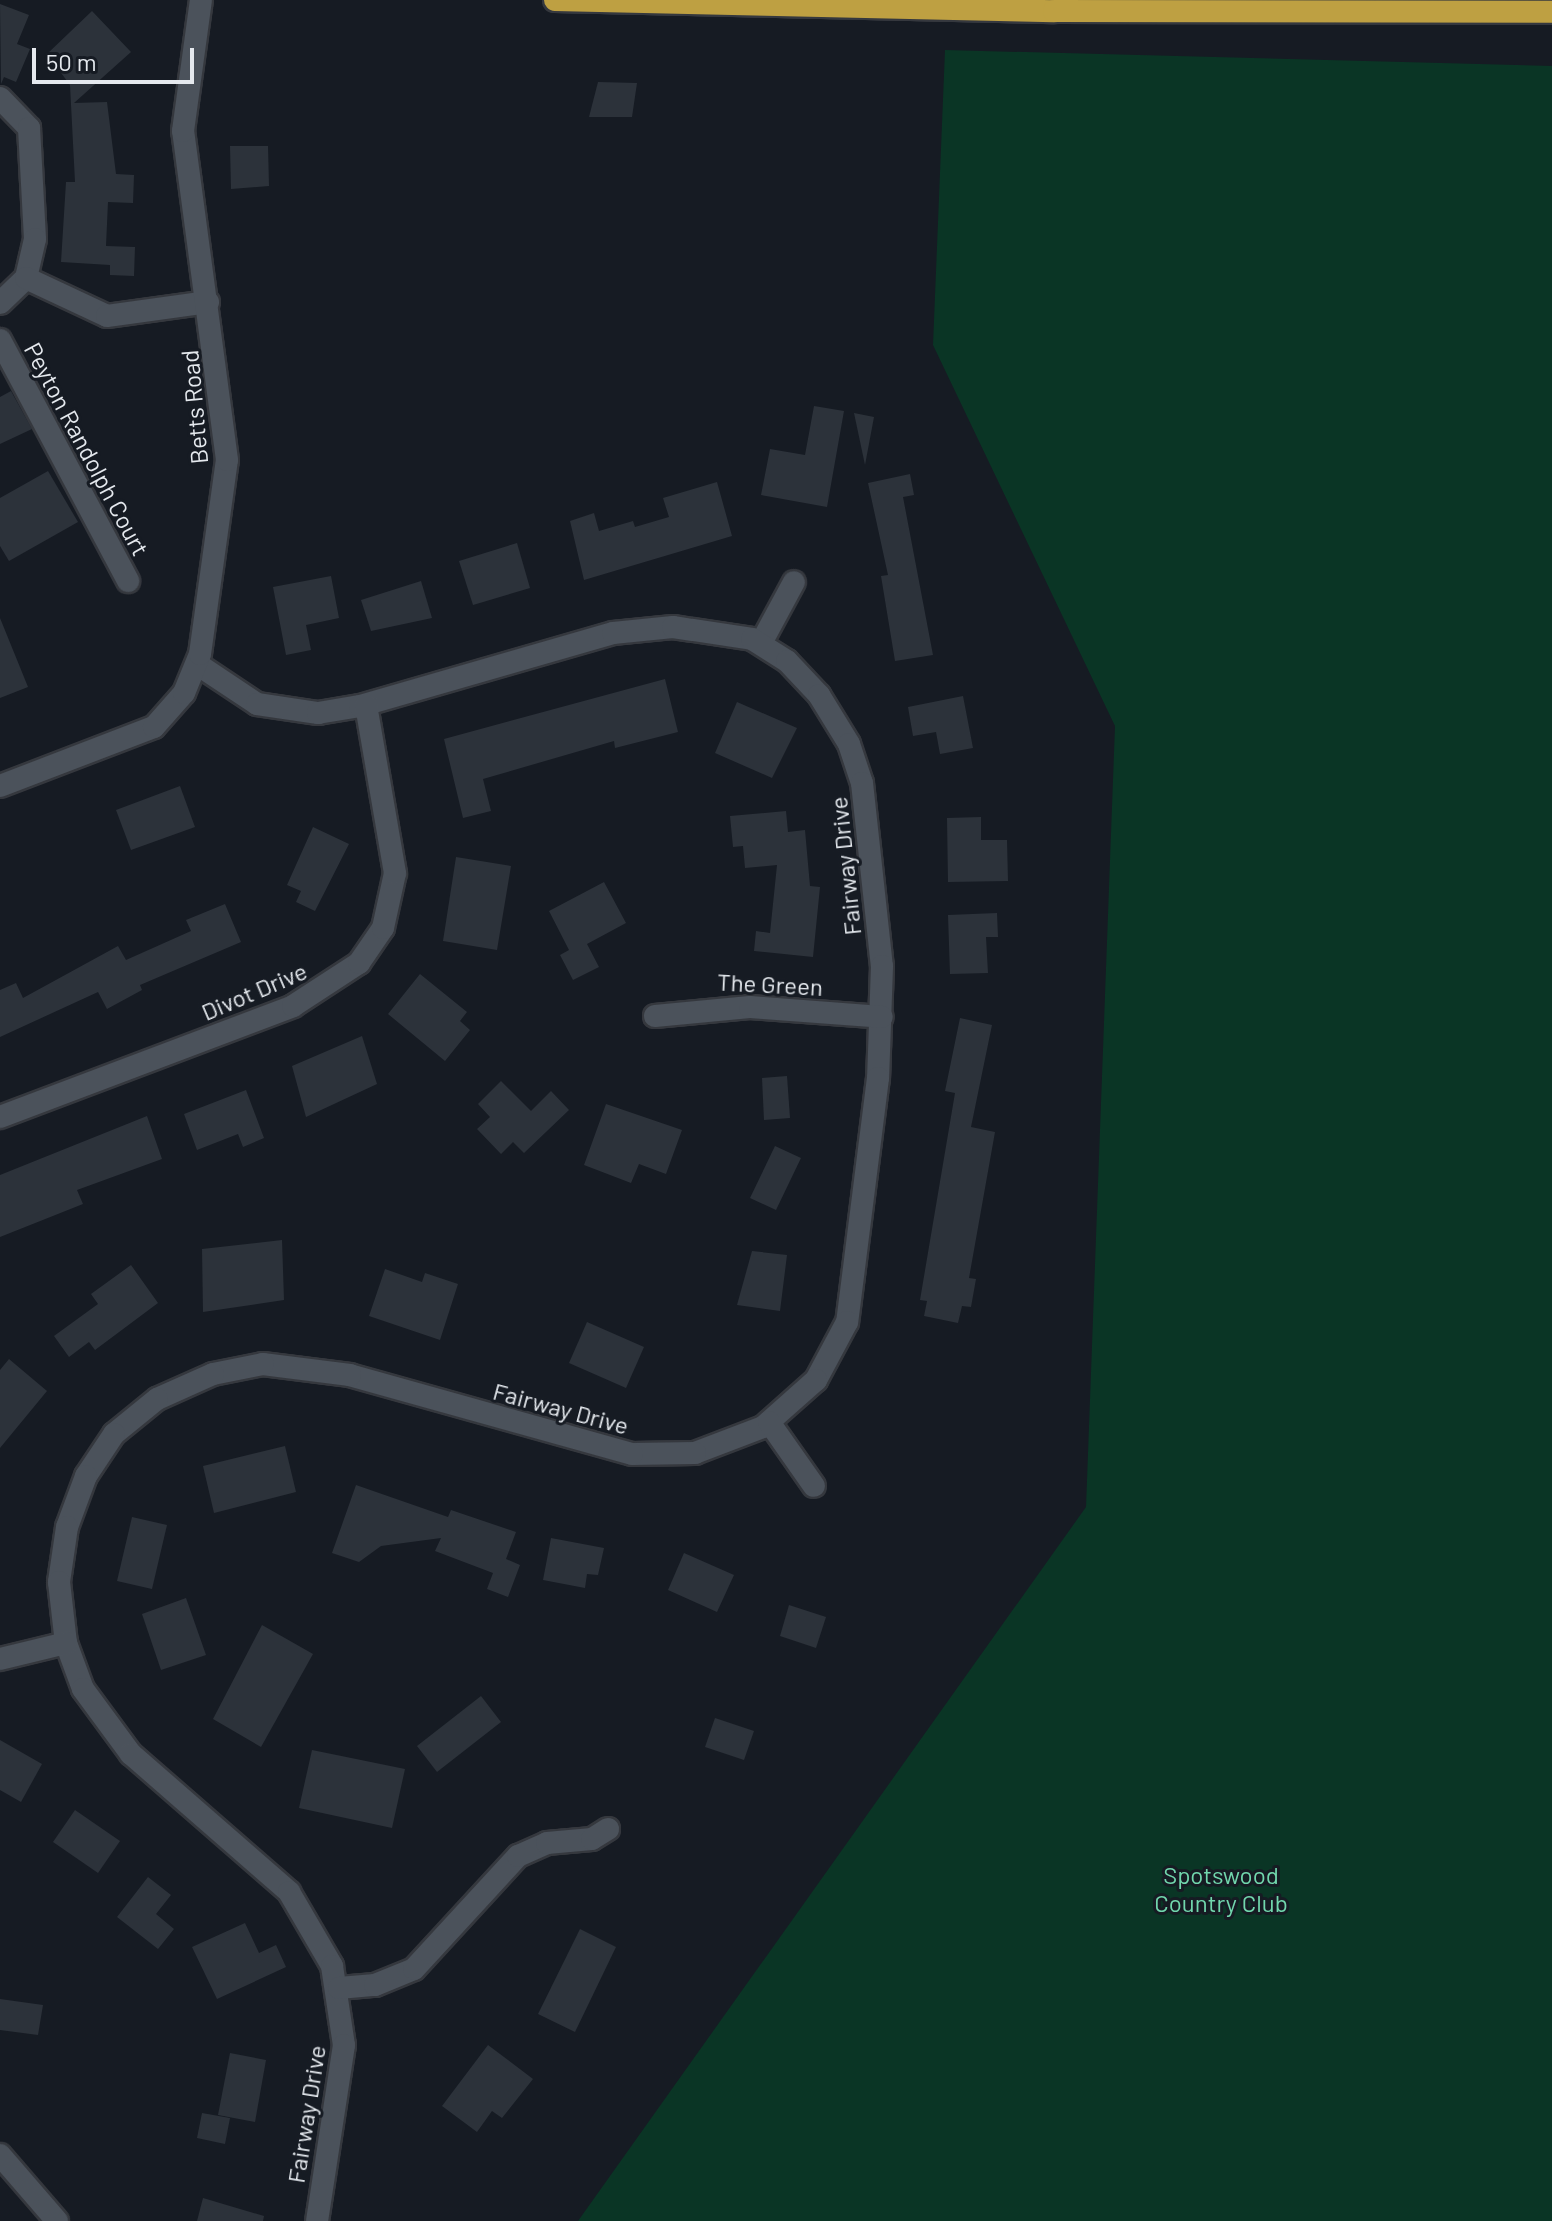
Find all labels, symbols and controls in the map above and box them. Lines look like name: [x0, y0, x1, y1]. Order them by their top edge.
scale bar: [36, 32, 198, 82]
text: 50 m: [46, 47, 97, 76]
street label: Peyton Randolph Court: [19, 338, 155, 560]
street label: Betts Road: [175, 349, 213, 465]
street label: Fairway Drive: [823, 795, 867, 937]
street label: Divot Drive: [197, 956, 311, 1026]
street label: The Green: [716, 967, 824, 1001]
street label: Fairway Drive: [490, 1376, 632, 1440]
park label: Spotswood Country Club: [1154, 1861, 1288, 1917]
street label: Fairway Drive: [281, 2043, 331, 2185]

